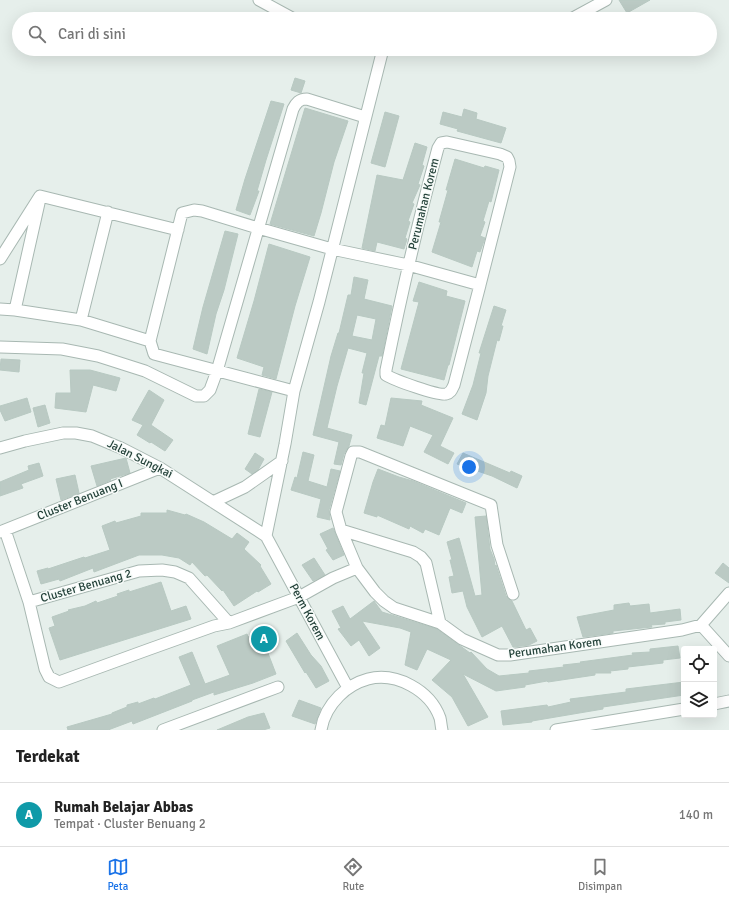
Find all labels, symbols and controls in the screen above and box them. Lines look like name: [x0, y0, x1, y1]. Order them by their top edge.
search box: [12, 12, 717, 56]
icon: search: [26, 23, 48, 45]
text: Cari di sini: [58, 25, 126, 43]
street label: Perumahan Korem: [405, 157, 443, 251]
street label: Jalan Sungkai: [105, 436, 175, 482]
your location: [459, 457, 479, 477]
street label: Cluster Benuang I: [35, 476, 125, 524]
street label: Cluster Benuang 2: [39, 566, 133, 606]
street label: Perm Korem: [286, 581, 328, 643]
pin: A: [251, 624, 277, 654]
street label: Perumahan Korem: [507, 634, 603, 662]
map controls: [681, 646, 717, 718]
button: locate: [681, 646, 717, 682]
button: layers: [681, 682, 717, 718]
text: Terdekat: [16, 746, 80, 767]
text: Rumah Belajar Abbas: [54, 798, 193, 816]
text: A: [25, 807, 33, 823]
text: 140 m: [679, 807, 713, 823]
text: Tempat · Cluster Benuang 2: [54, 816, 206, 832]
tab: Peta: [107, 856, 129, 893]
tab: Rute: [342, 856, 364, 893]
tab: Disimpan: [578, 856, 622, 893]

